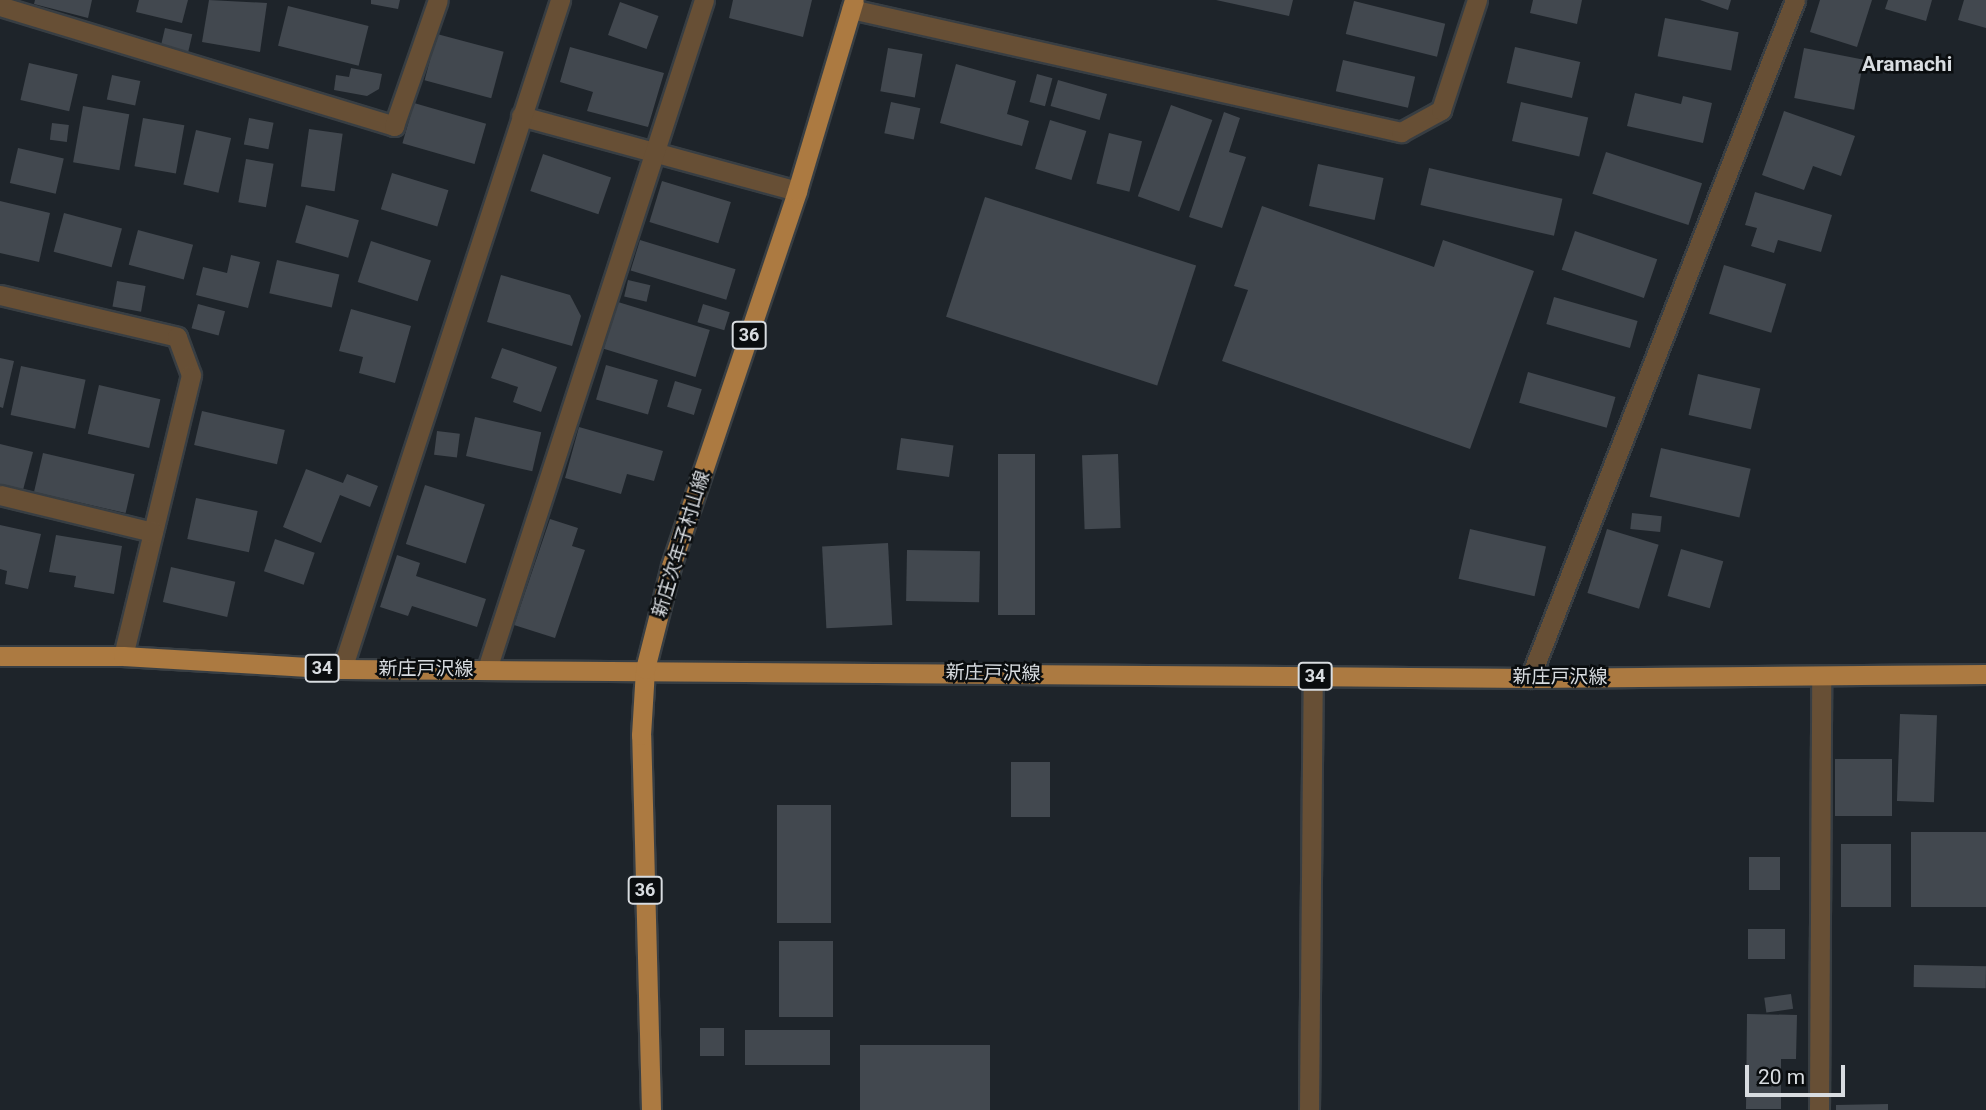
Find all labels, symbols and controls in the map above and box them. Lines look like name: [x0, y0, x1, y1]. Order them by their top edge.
district label: Aramachi: [1862, 51, 1952, 77]
road number: 36: [732, 320, 766, 349]
street label: 新庄次年子村山線: [648, 468, 714, 620]
road number: 34: [304, 654, 340, 682]
street label: 新庄戸沢線: [379, 658, 473, 680]
street label: 新庄戸沢線: [945, 661, 1041, 685]
road number: 34: [1298, 662, 1332, 690]
street label: 新庄戸沢線: [1513, 666, 1607, 688]
road number: 36: [628, 876, 662, 904]
scale bar: [1748, 1050, 1848, 1094]
text: 20 m: [1758, 1065, 1805, 1089]

